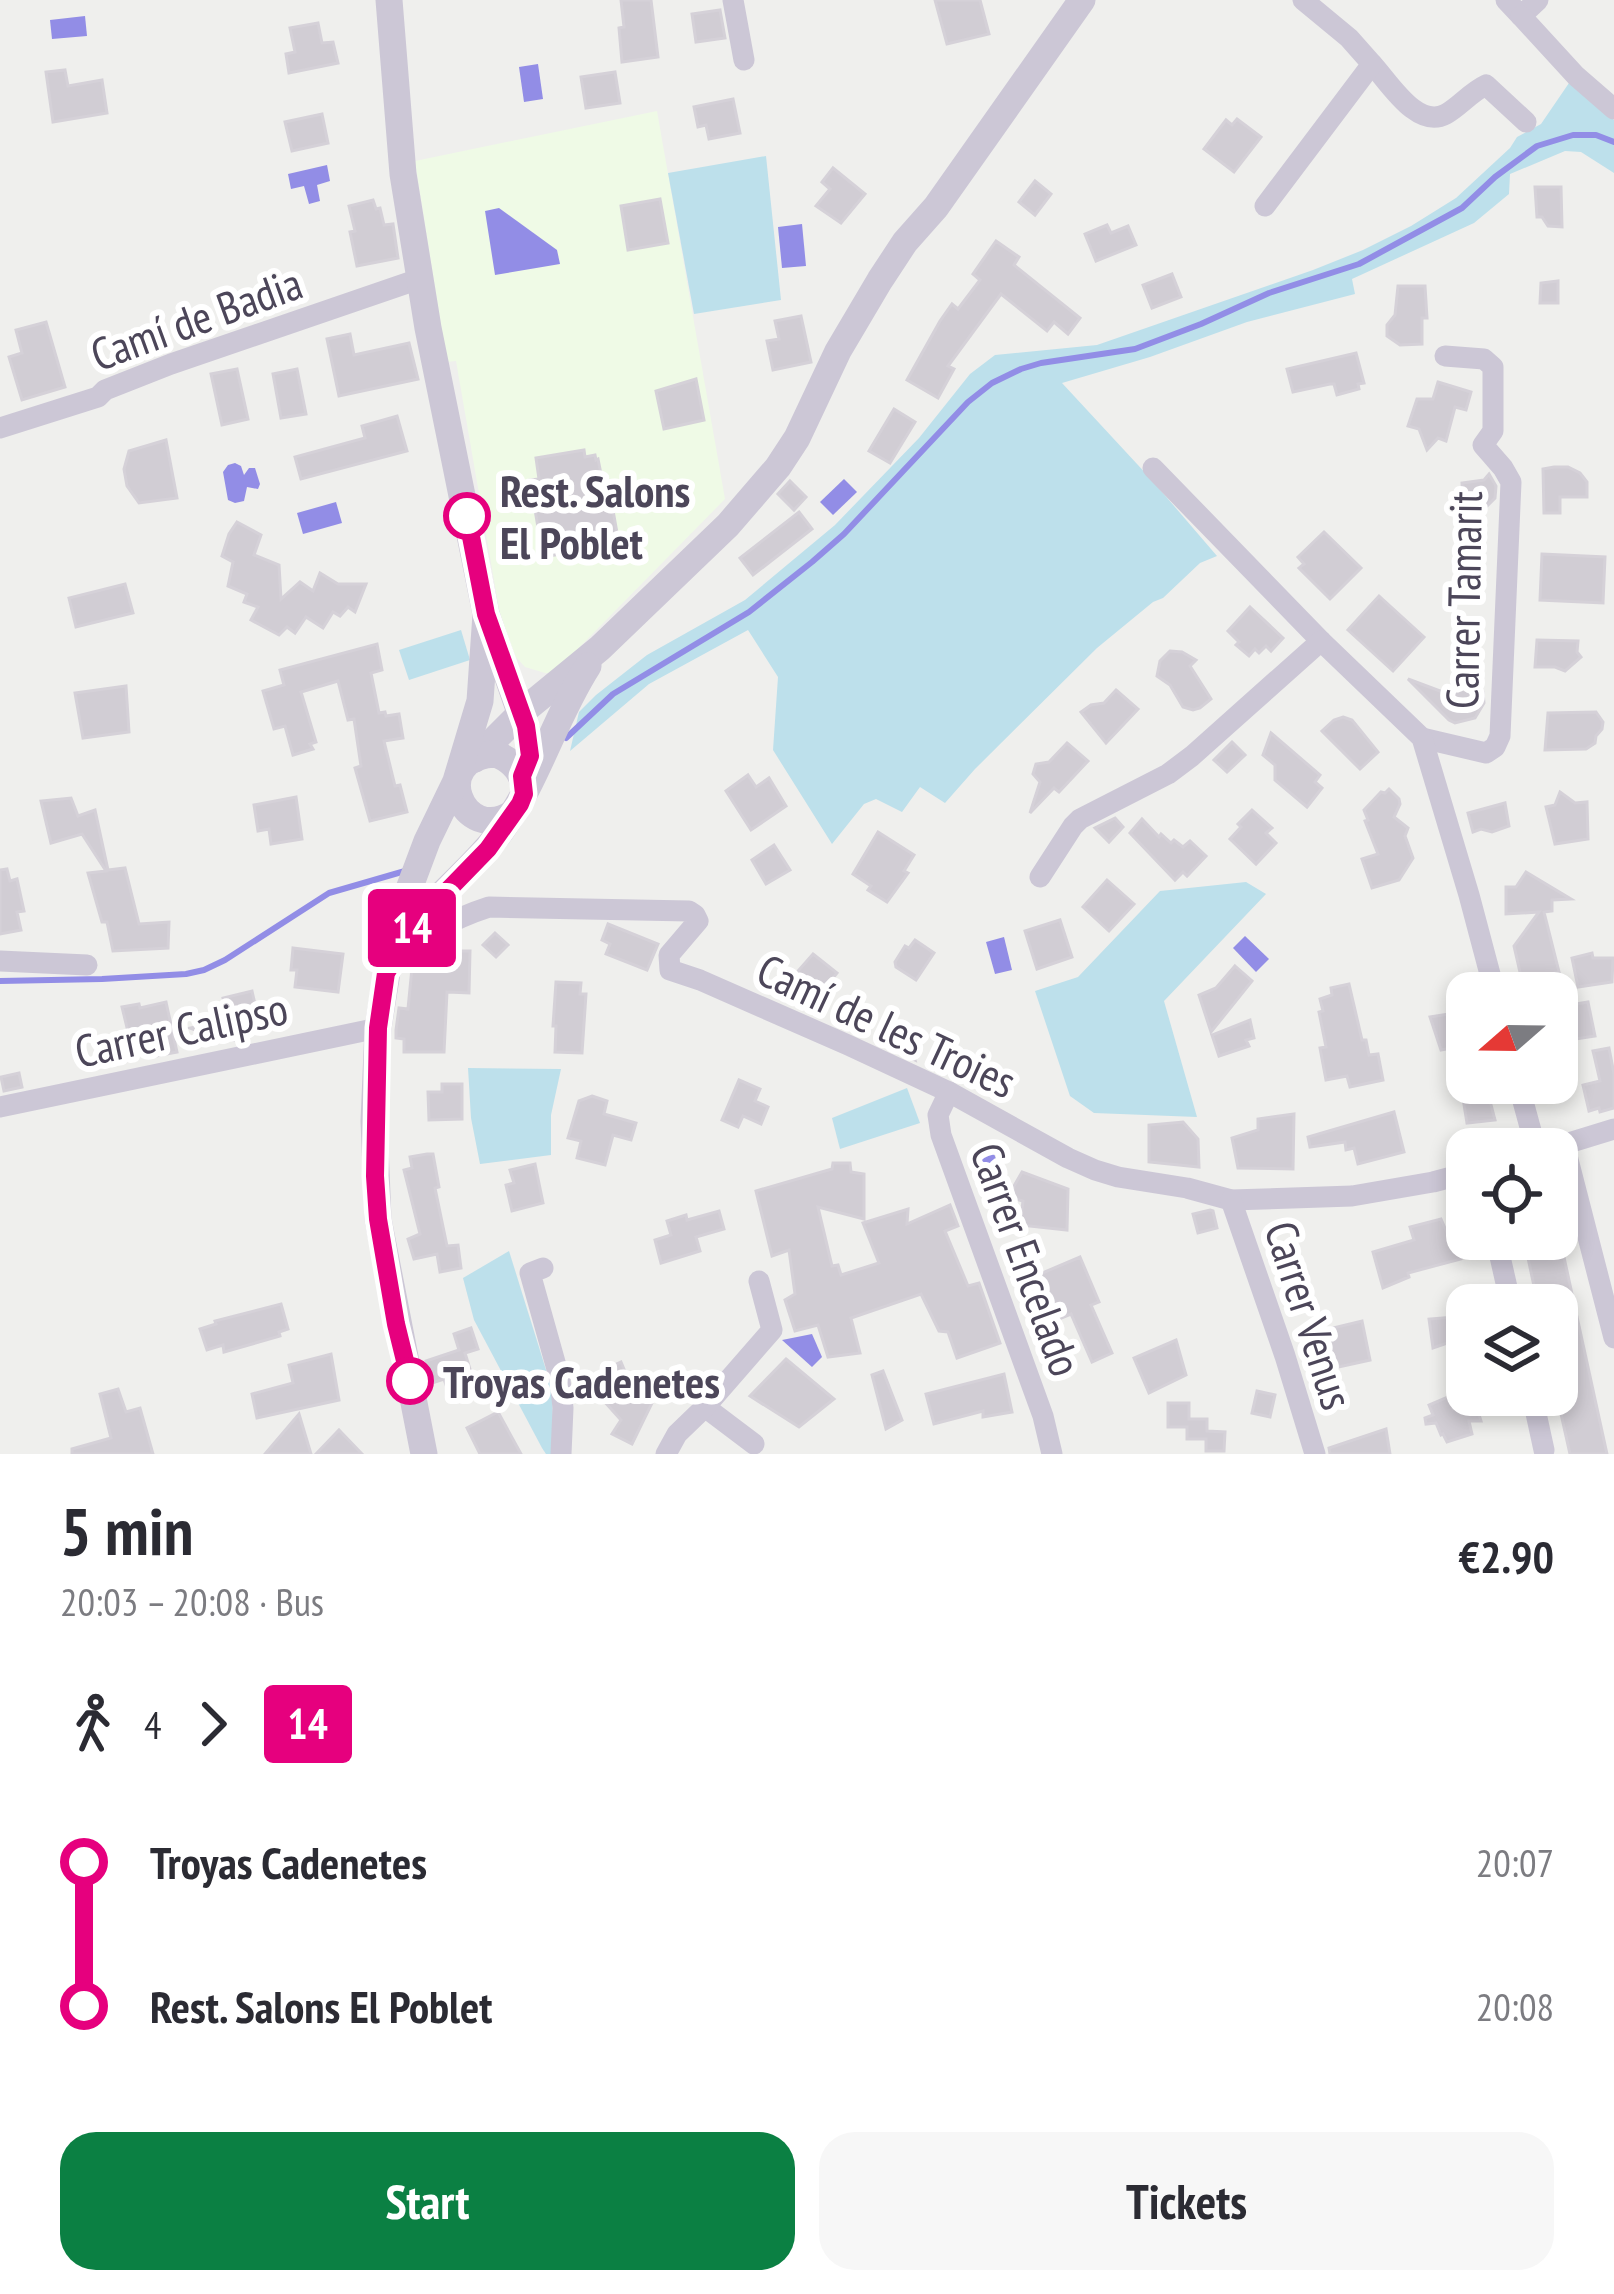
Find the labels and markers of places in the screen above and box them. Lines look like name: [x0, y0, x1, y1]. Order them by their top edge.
place label: Rest. Salons El Poblet: [500, 461, 690, 571]
marker: Rest. Salons El Poblet: [445, 494, 489, 538]
place label: Troyas Cadenetes: [443, 1352, 720, 1410]
marker: Troyas Cadenetes: [388, 1359, 432, 1403]

